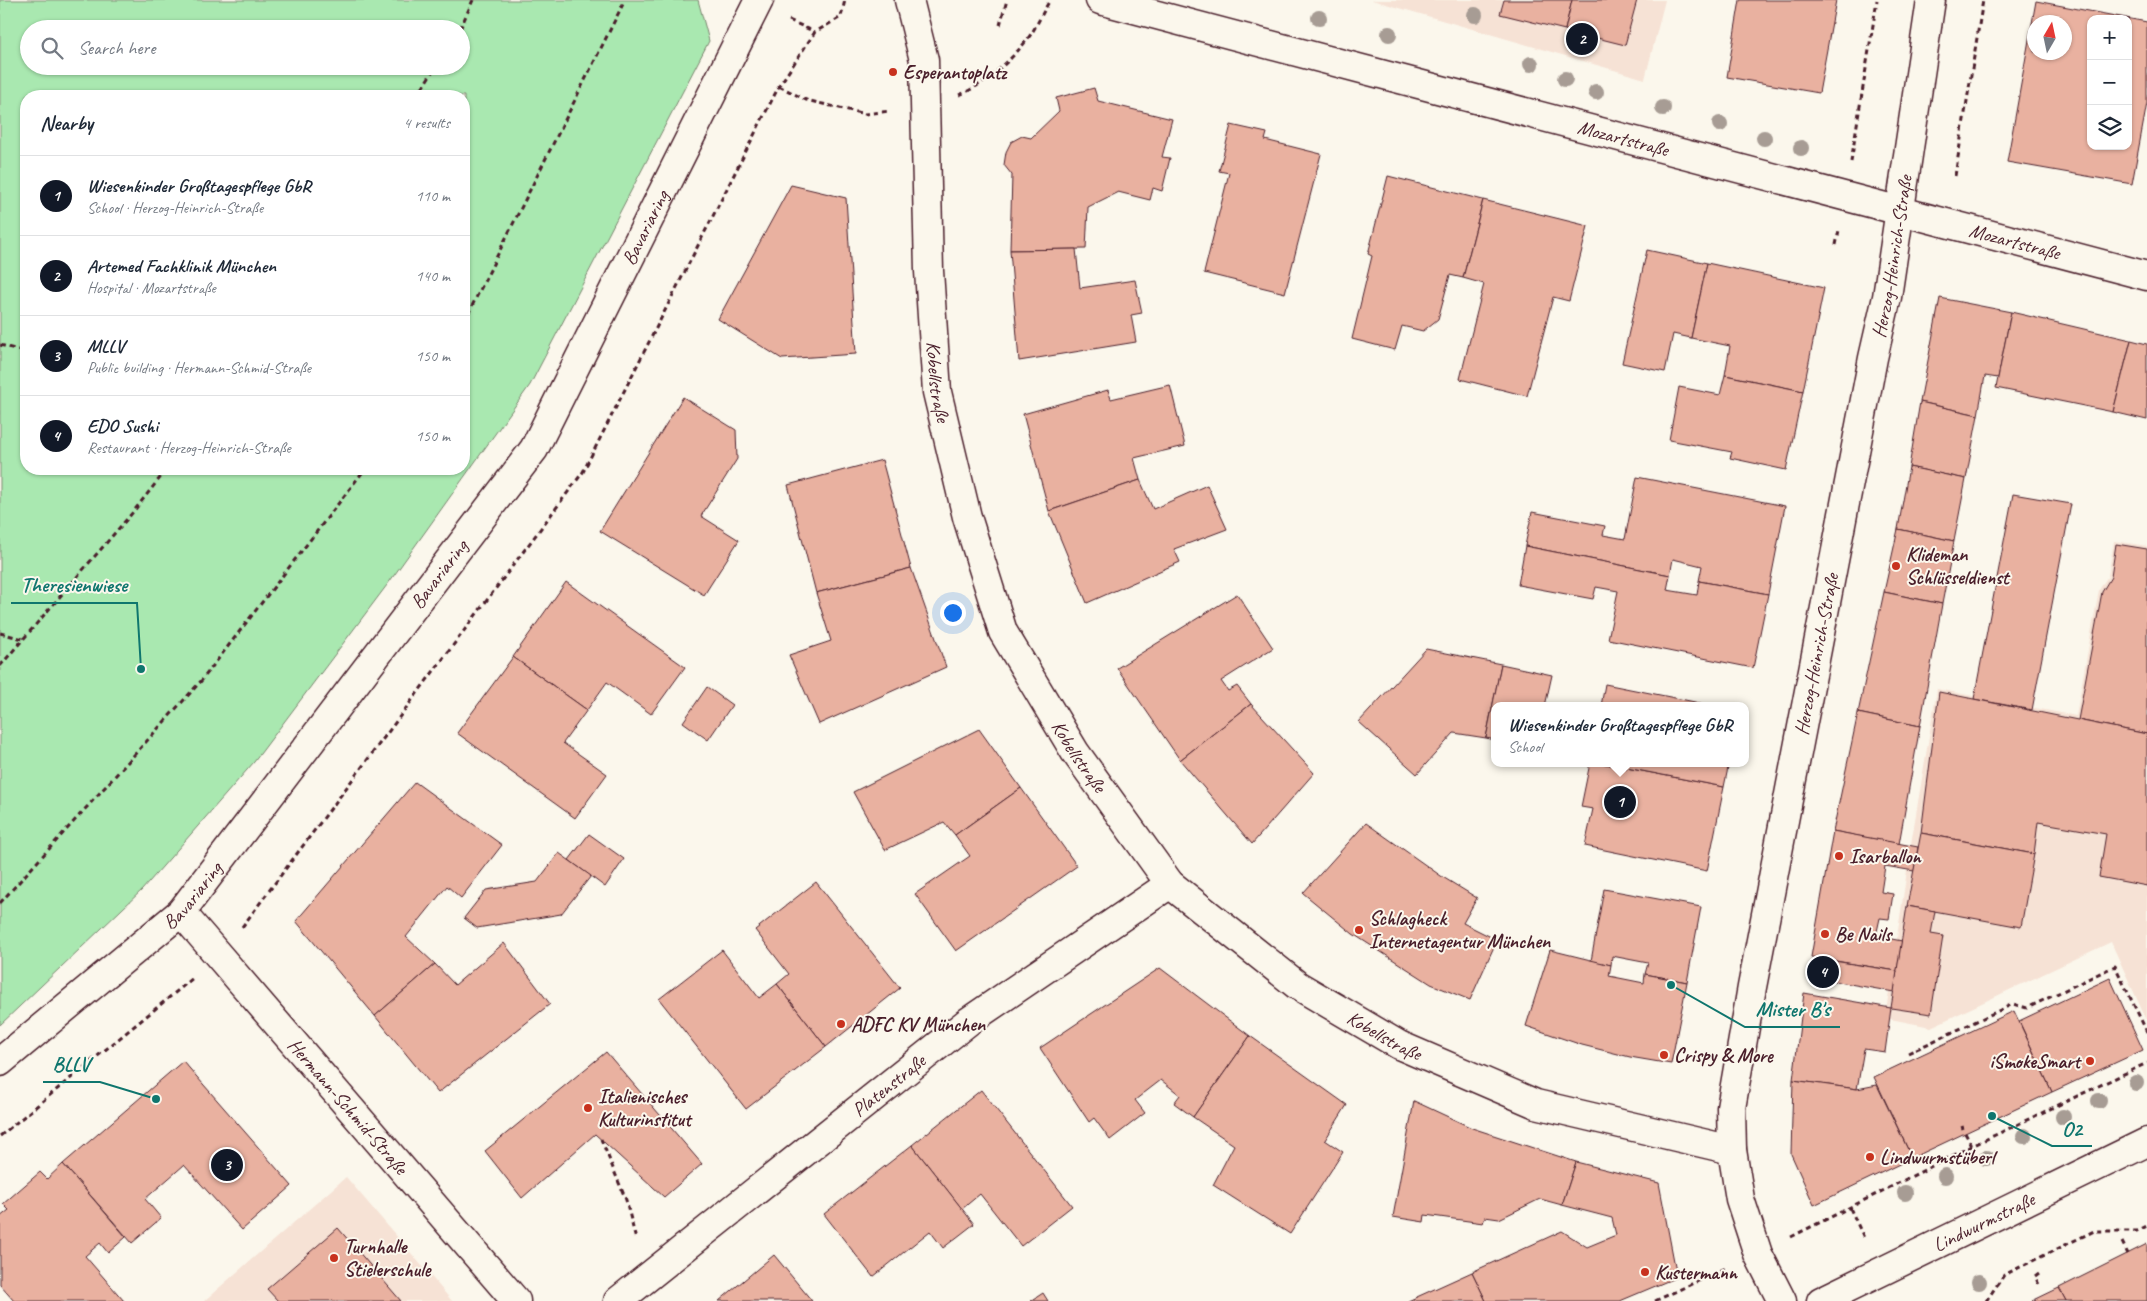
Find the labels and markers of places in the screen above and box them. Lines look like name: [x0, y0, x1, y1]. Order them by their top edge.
pin: 2: [1566, 20, 1598, 58]
place label: Esperantoplatz: [903, 60, 1008, 85]
marker: Esperantoplatz: [887, 66, 899, 78]
place label: Klideman Schlüsseldienst: [1906, 542, 2011, 590]
marker: Klideman Schlüsseldienst: [1890, 560, 1902, 572]
callout: Theresienwiese: [11, 567, 137, 603]
pin: 1: [1604, 783, 1636, 821]
place label: Isarballon: [1849, 844, 1923, 869]
marker: Isarballon: [1833, 850, 1845, 862]
place label: Schlagheck Internetagentur München: [1369, 906, 1551, 954]
place label: Be Nails: [1835, 922, 1893, 947]
marker: Schlagheck Internetagentur München: [1353, 924, 1365, 936]
marker: Be Nails: [1819, 928, 1831, 940]
pin: 4: [1807, 953, 1839, 991]
callout: Mister B's: [1745, 991, 1840, 1027]
place label: ADFC KV München: [851, 1012, 986, 1037]
marker: ADFC KV München: [835, 1018, 847, 1030]
place label: Crispy & More: [1674, 1043, 1774, 1068]
callout: BLLV: [43, 1046, 100, 1082]
marker: Crispy & More: [1658, 1049, 1670, 1061]
place label: iSmokeSmart: [1989, 1049, 2082, 1074]
marker: iSmokeSmart: [2084, 1055, 2096, 1067]
place label: Italienisches Kulturinstitut: [598, 1084, 693, 1132]
marker: Italienisches Kulturinstitut: [582, 1102, 594, 1114]
callout: O2: [2052, 1110, 2092, 1146]
place label: Lindwurmstüberl: [1880, 1145, 1998, 1170]
pin: 3: [211, 1146, 243, 1184]
marker: Lindwurmstüberl: [1864, 1151, 1876, 1163]
place label: Turnhalle Stielerschule: [344, 1234, 432, 1282]
marker: Turnhalle Stielerschule: [328, 1252, 340, 1264]
place label: Kustermann: [1655, 1260, 1739, 1285]
marker: Kustermann: [1639, 1266, 1651, 1278]

